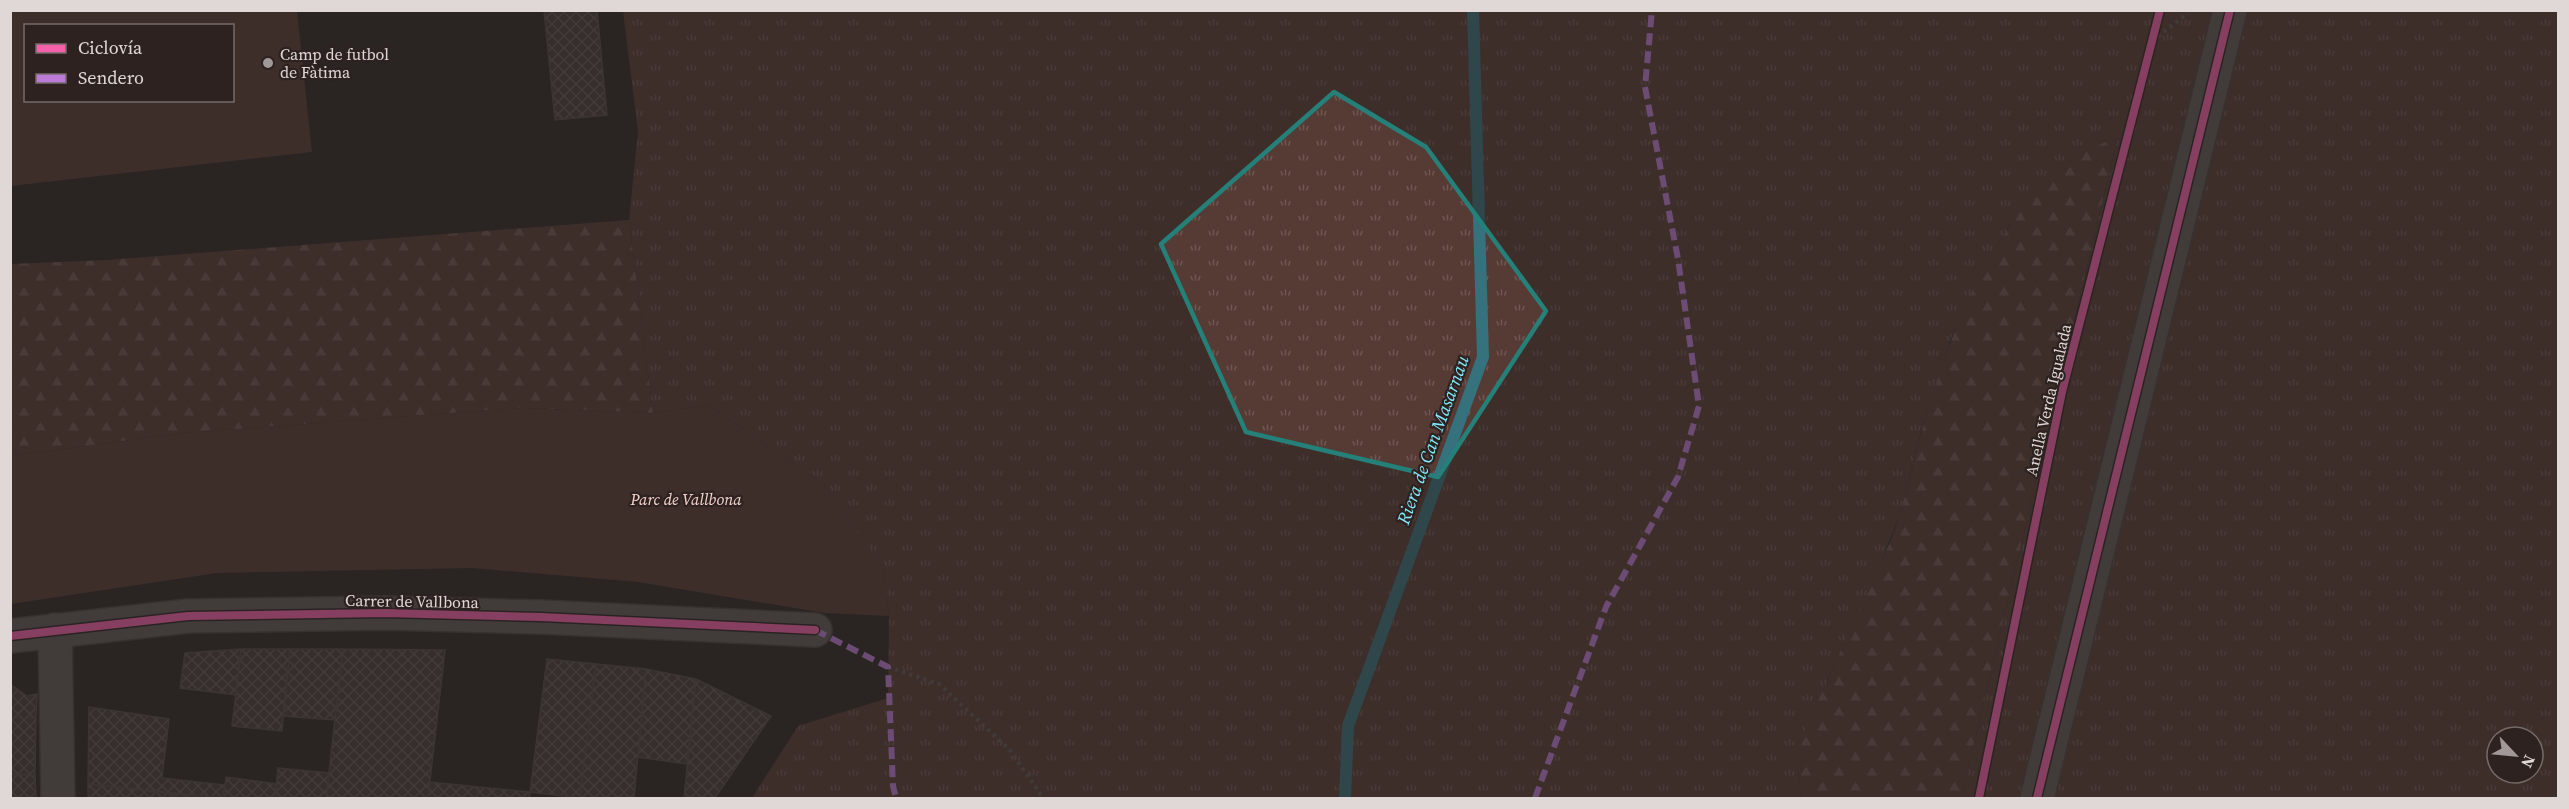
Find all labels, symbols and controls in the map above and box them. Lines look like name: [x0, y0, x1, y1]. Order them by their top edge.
legend: [24, 24, 234, 102]
text: Ciclovía: [78, 35, 143, 60]
place label: Camp de futbol de Fàtima: [280, 43, 389, 83]
marker: Camp de futbol de Fàtima: [261, 56, 275, 70]
text: Sendero: [78, 65, 144, 90]
street label: Anella Verda Igualada: [2020, 321, 2076, 478]
water label: Riera de Can Masarnau: [1390, 351, 1475, 529]
park label: Parc de Vallbona: [629, 488, 742, 510]
street label: Carrer de Vallbona: [345, 589, 480, 613]
north arrow: [2485, 725, 2545, 785]
text: N: [2516, 752, 2541, 772]

